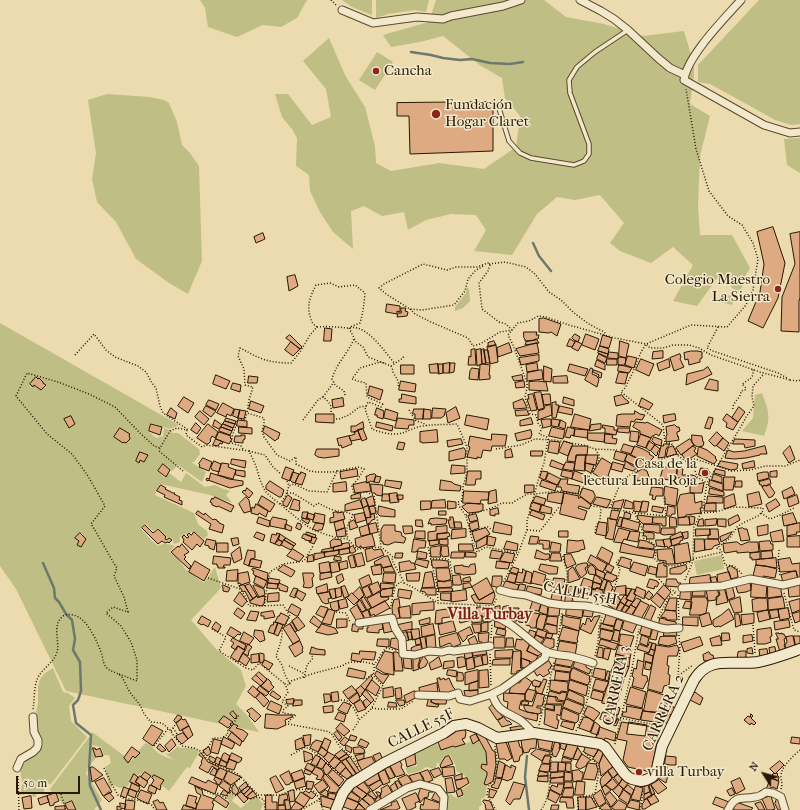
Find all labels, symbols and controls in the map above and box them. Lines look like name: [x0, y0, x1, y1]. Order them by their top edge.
place label: Cancha: [384, 62, 432, 80]
marker: Cancha: [371, 66, 381, 76]
place label: Fundación Hogar Claret: [445, 96, 529, 131]
marker: Fundación Hogar Claret: [430, 108, 442, 120]
place label: Colegio Maestro La Sierra: [665, 271, 770, 306]
marker: Colegio Maestro La Sierra: [773, 284, 783, 294]
place label: Casa de la lectura Luna Roja: [583, 455, 697, 490]
marker: Casa de la lectura Luna Roja: [700, 468, 710, 478]
street label: CALLE 55H: [541, 578, 619, 610]
district label: Villa Turbay: [447, 605, 533, 625]
street label: CARRERA 3: [600, 645, 634, 727]
street label: CARRERA 2: [639, 672, 689, 754]
street label: CALLE 55F: [385, 705, 457, 753]
north arrow: [744, 754, 784, 794]
text: N: [746, 759, 762, 774]
place label: villa Turbay: [647, 763, 725, 781]
marker: villa Turbay: [634, 767, 644, 777]
scale bar: [18, 768, 82, 794]
text: 50 m: [23, 776, 47, 790]

